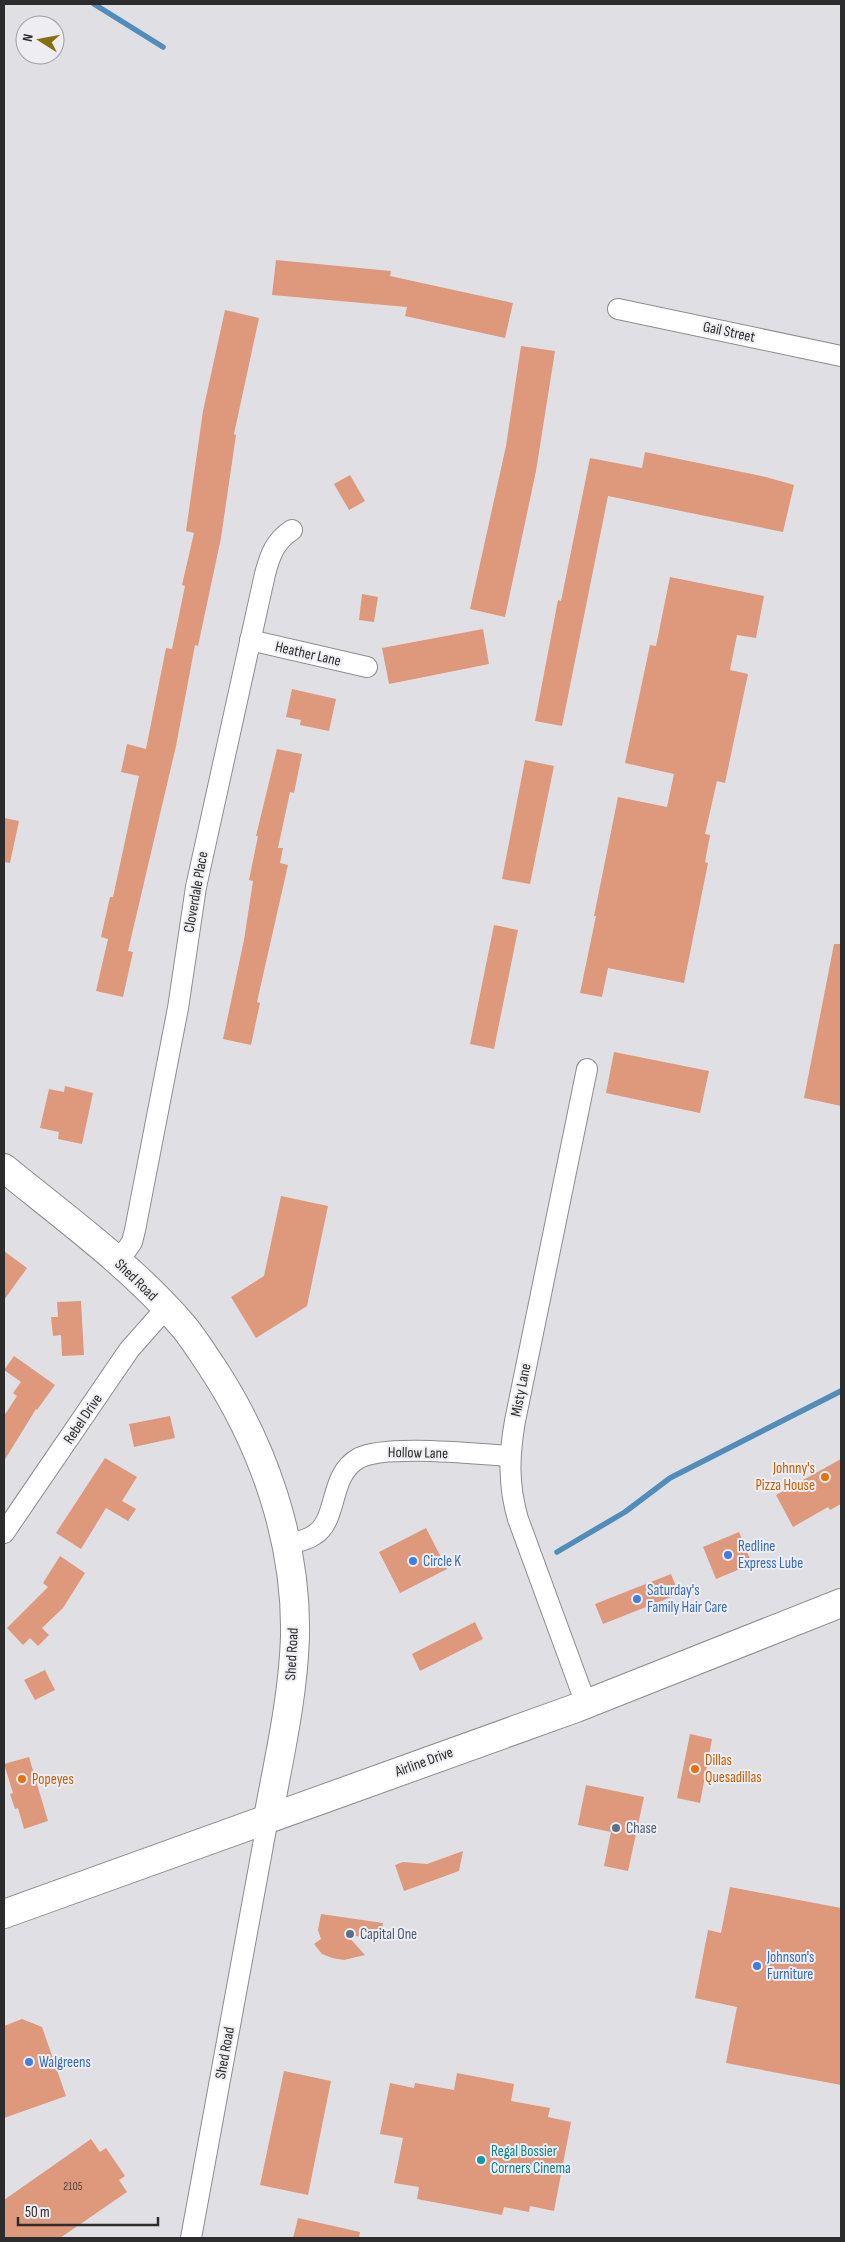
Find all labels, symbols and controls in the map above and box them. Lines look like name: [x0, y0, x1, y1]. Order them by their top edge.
north arrow: [15, 15, 65, 65]
text: N: [19, 32, 37, 43]
street label: Gail Street: [701, 317, 757, 347]
street label: Heather Lane: [273, 637, 343, 671]
street label: Cloverdale Place: [180, 850, 212, 934]
street label: Shed Road: [111, 1255, 161, 1305]
street label: Misty Lane: [507, 1362, 535, 1418]
street label: Rebel Drive: [59, 1390, 107, 1448]
street label: Hollow Lane: [388, 1443, 448, 1463]
place label: Johnny's Pizza House: [755, 1459, 815, 1495]
marker: Johnny's Pizza House: [819, 1471, 831, 1483]
place label: Redline Express Lube: [738, 1537, 803, 1573]
marker: Redline Express Lube: [722, 1549, 734, 1561]
place label: Circle K: [423, 1552, 461, 1571]
marker: Circle K: [407, 1555, 419, 1567]
place label: Saturday's Family Hair Care: [647, 1581, 727, 1617]
marker: Saturday's Family Hair Care: [631, 1593, 643, 1605]
street label: Shed Road: [281, 1627, 303, 1681]
street label: Airline Drive: [391, 1743, 456, 1782]
place label: Dillas Quesadillas: [705, 1751, 762, 1787]
marker: Dillas Quesadillas: [689, 1763, 701, 1775]
place label: Popeyes: [32, 1770, 74, 1789]
marker: Popeyes: [16, 1773, 28, 1785]
place label: Chase: [626, 1819, 657, 1838]
marker: Chase: [610, 1822, 622, 1834]
place label: Capital One: [360, 1925, 417, 1944]
marker: Capital One: [344, 1928, 356, 1940]
place label: Johnson's Furniture: [766, 1948, 814, 1984]
marker: Johnson's Furniture: [751, 1960, 763, 1972]
street label: Shed Road: [211, 2025, 239, 2081]
place label: Walgreens: [39, 2053, 91, 2072]
marker: Walgreens: [23, 2056, 35, 2068]
place label: Regal Bossier Corners Cinema: [491, 2142, 571, 2178]
marker: Regal Bossier Corners Cinema: [475, 2154, 487, 2166]
house number: 2105: [63, 2179, 83, 2194]
scale bar: [18, 2194, 158, 2226]
text: 50 m: [25, 2203, 50, 2222]

